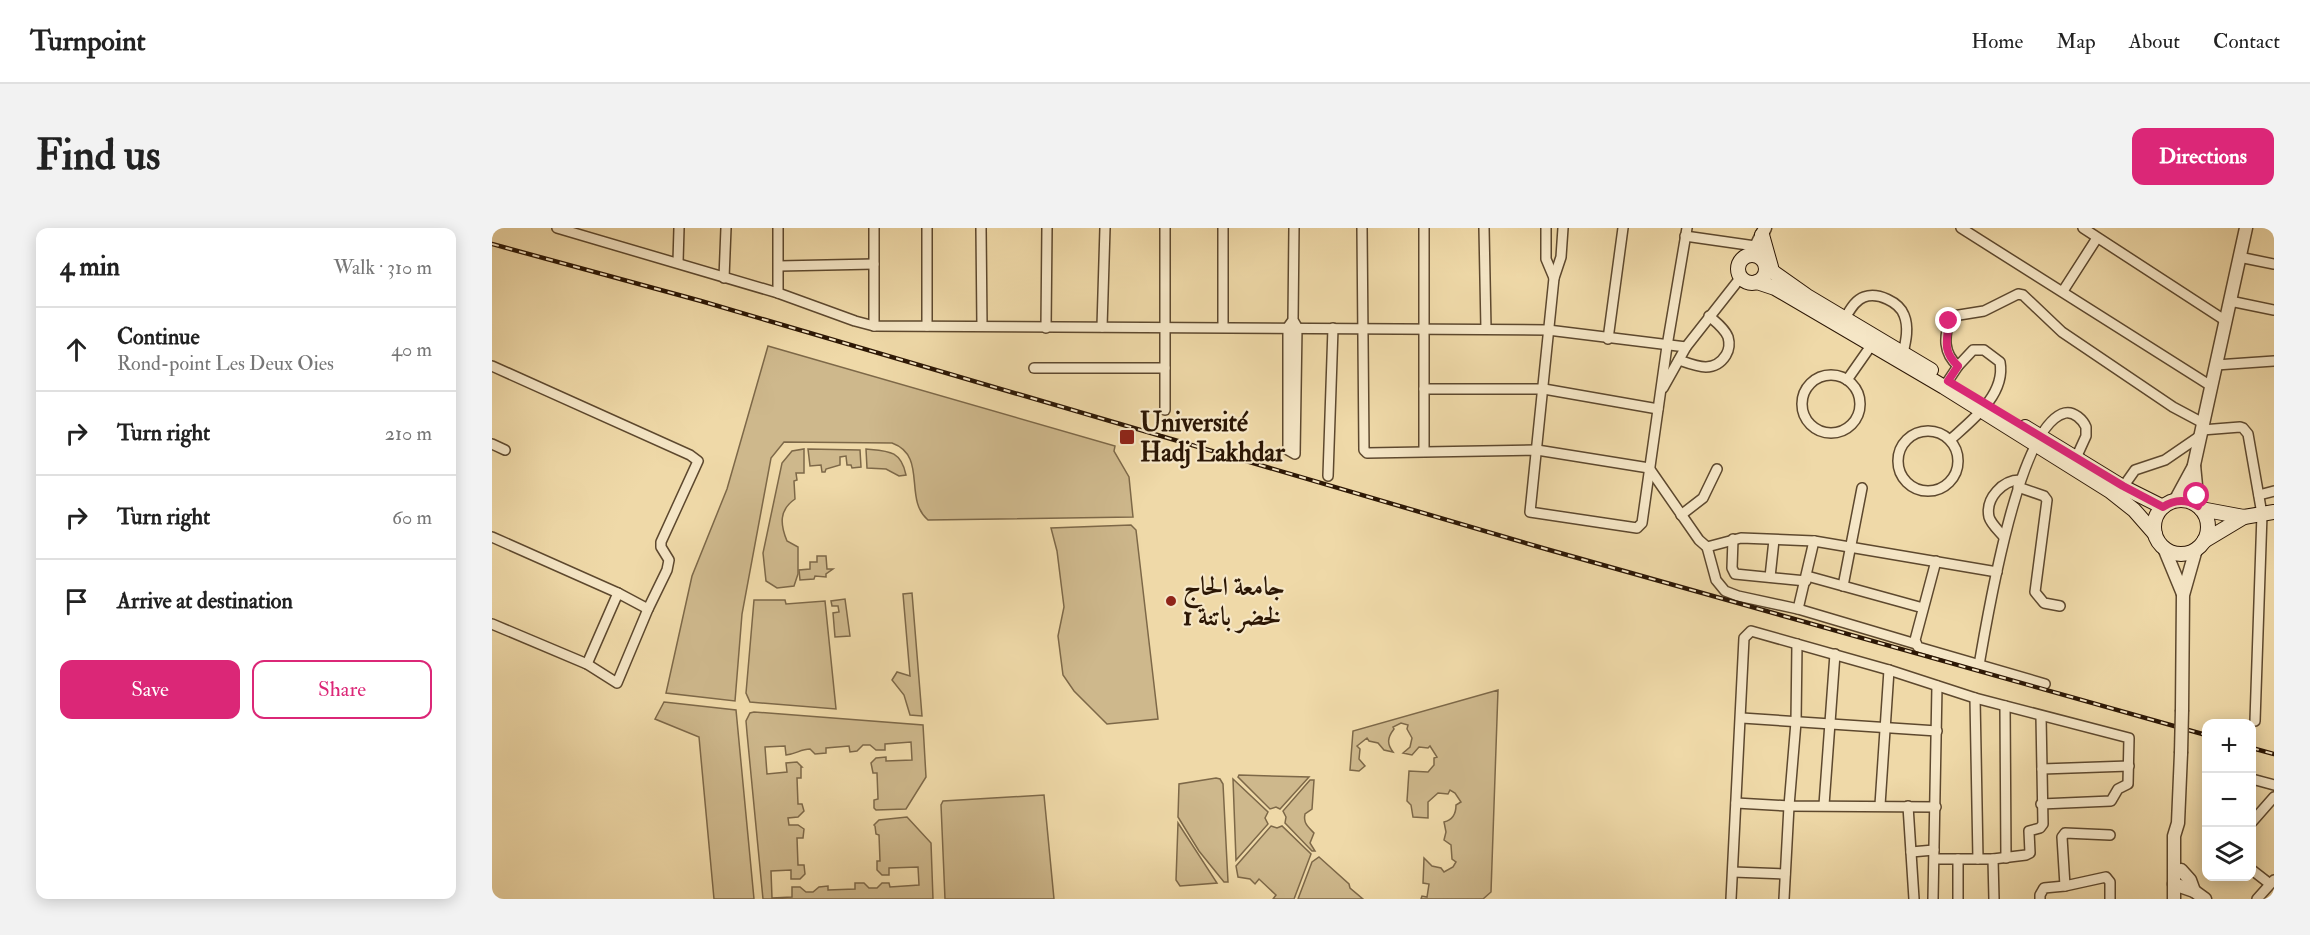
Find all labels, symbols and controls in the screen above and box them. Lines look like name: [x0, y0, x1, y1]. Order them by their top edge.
text: Turnpoint: [30, 24, 146, 59]
text: Home: [1971, 28, 2023, 55]
text: Map: [2056, 28, 2096, 55]
text: About: [2129, 28, 2180, 55]
text: Contact: [2213, 28, 2280, 55]
button: Directions: [2132, 128, 2274, 185]
text: Find us: [36, 130, 160, 182]
text: 4 min: [60, 251, 120, 283]
text: Walk · 310 m: [333, 255, 432, 280]
route end: [1935, 307, 1961, 333]
text: Continue: [117, 323, 200, 351]
icon: ahead: [60, 333, 93, 366]
text: 40 m: [391, 337, 432, 362]
text: Rond-point Les Deux Oies: [117, 351, 334, 376]
place label: Université Hadj Lakhdar: [1140, 407, 1285, 469]
icon: right: [60, 417, 93, 450]
text: Turn right: [117, 419, 210, 447]
text: 210 m: [385, 421, 432, 446]
marker: Université Hadj Lakhdar: [1118, 428, 1136, 446]
route start: [2183, 482, 2209, 508]
icon: right: [60, 501, 93, 534]
text: Turn right: [117, 503, 210, 531]
text: 60 m: [392, 505, 432, 530]
place label: جامعة الحاج لخضر باتنة 1: [1183, 571, 1285, 634]
icon: arrive: [60, 585, 93, 618]
text: Arrive at destination: [117, 587, 293, 615]
marker: جامعة الحاج لخضر باتنة 1: [1164, 594, 1178, 608]
button: Save: [60, 660, 240, 719]
button: Share: [252, 660, 432, 719]
map controls: [2202, 719, 2256, 881]
button: +: [2202, 719, 2256, 773]
button: −: [2202, 773, 2256, 827]
button: layers: [2202, 827, 2256, 881]

